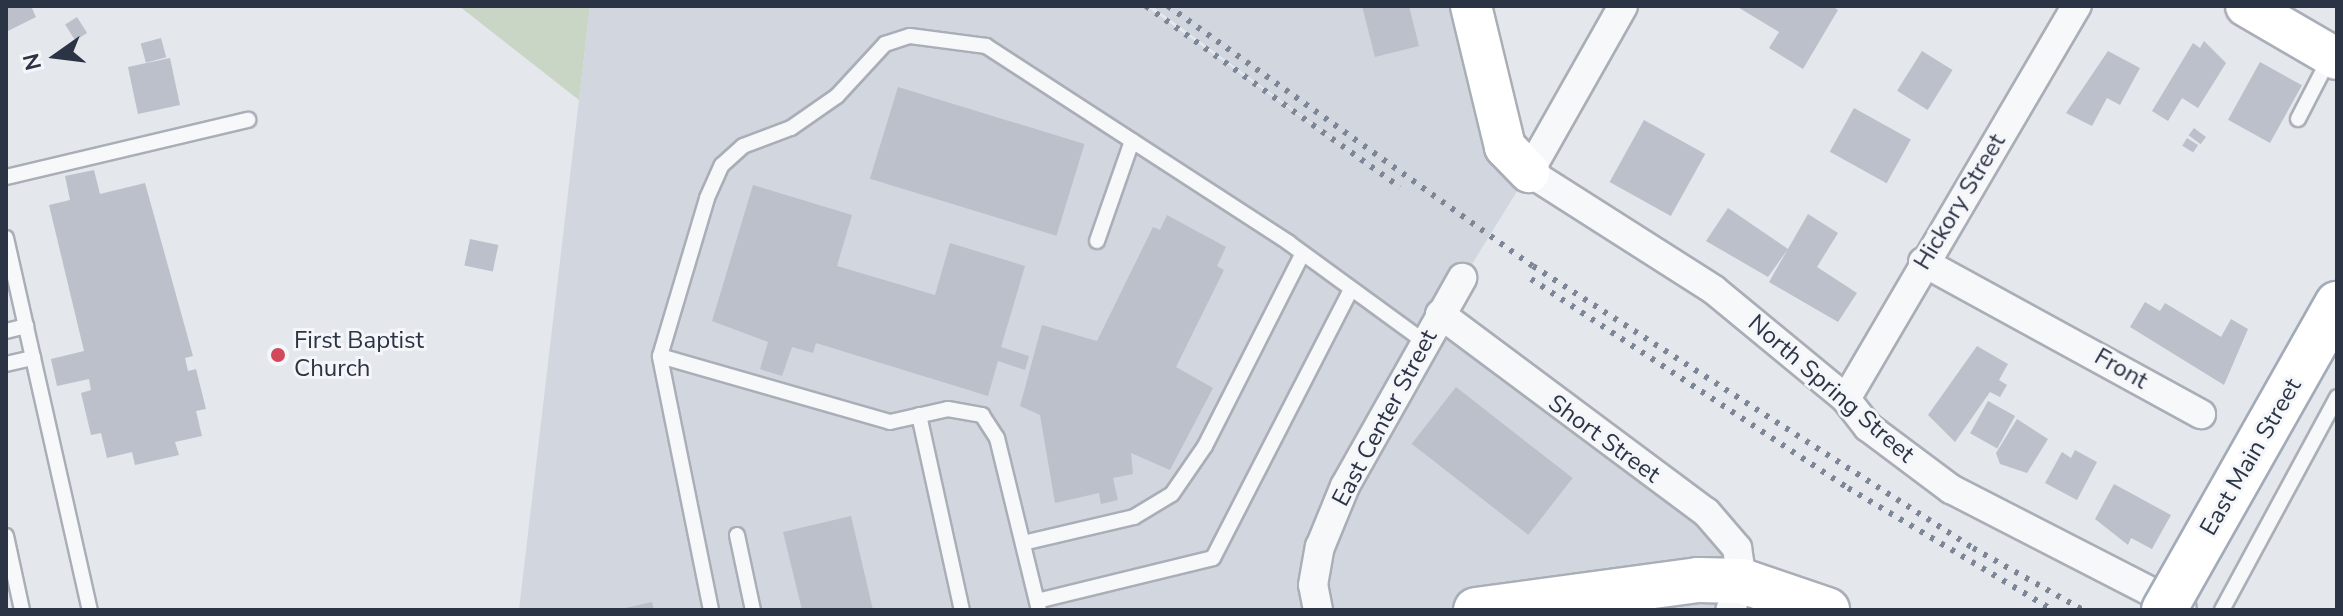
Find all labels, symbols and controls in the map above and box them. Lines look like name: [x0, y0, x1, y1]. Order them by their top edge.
north arrow: [16, 16, 96, 96]
text: N: [16, 50, 49, 73]
street label: Hickory Street: [1908, 129, 2012, 275]
street label: North Spring Street: [1742, 309, 1920, 469]
street label: East Center Street: [1326, 325, 1444, 511]
place label: First Baptist Church: [294, 327, 424, 383]
street label: Front: [2089, 342, 2153, 396]
marker: First Baptist Church: [269, 346, 287, 364]
street label: East Main Street: [2194, 373, 2308, 541]
street label: Short Street: [1543, 389, 1665, 489]

